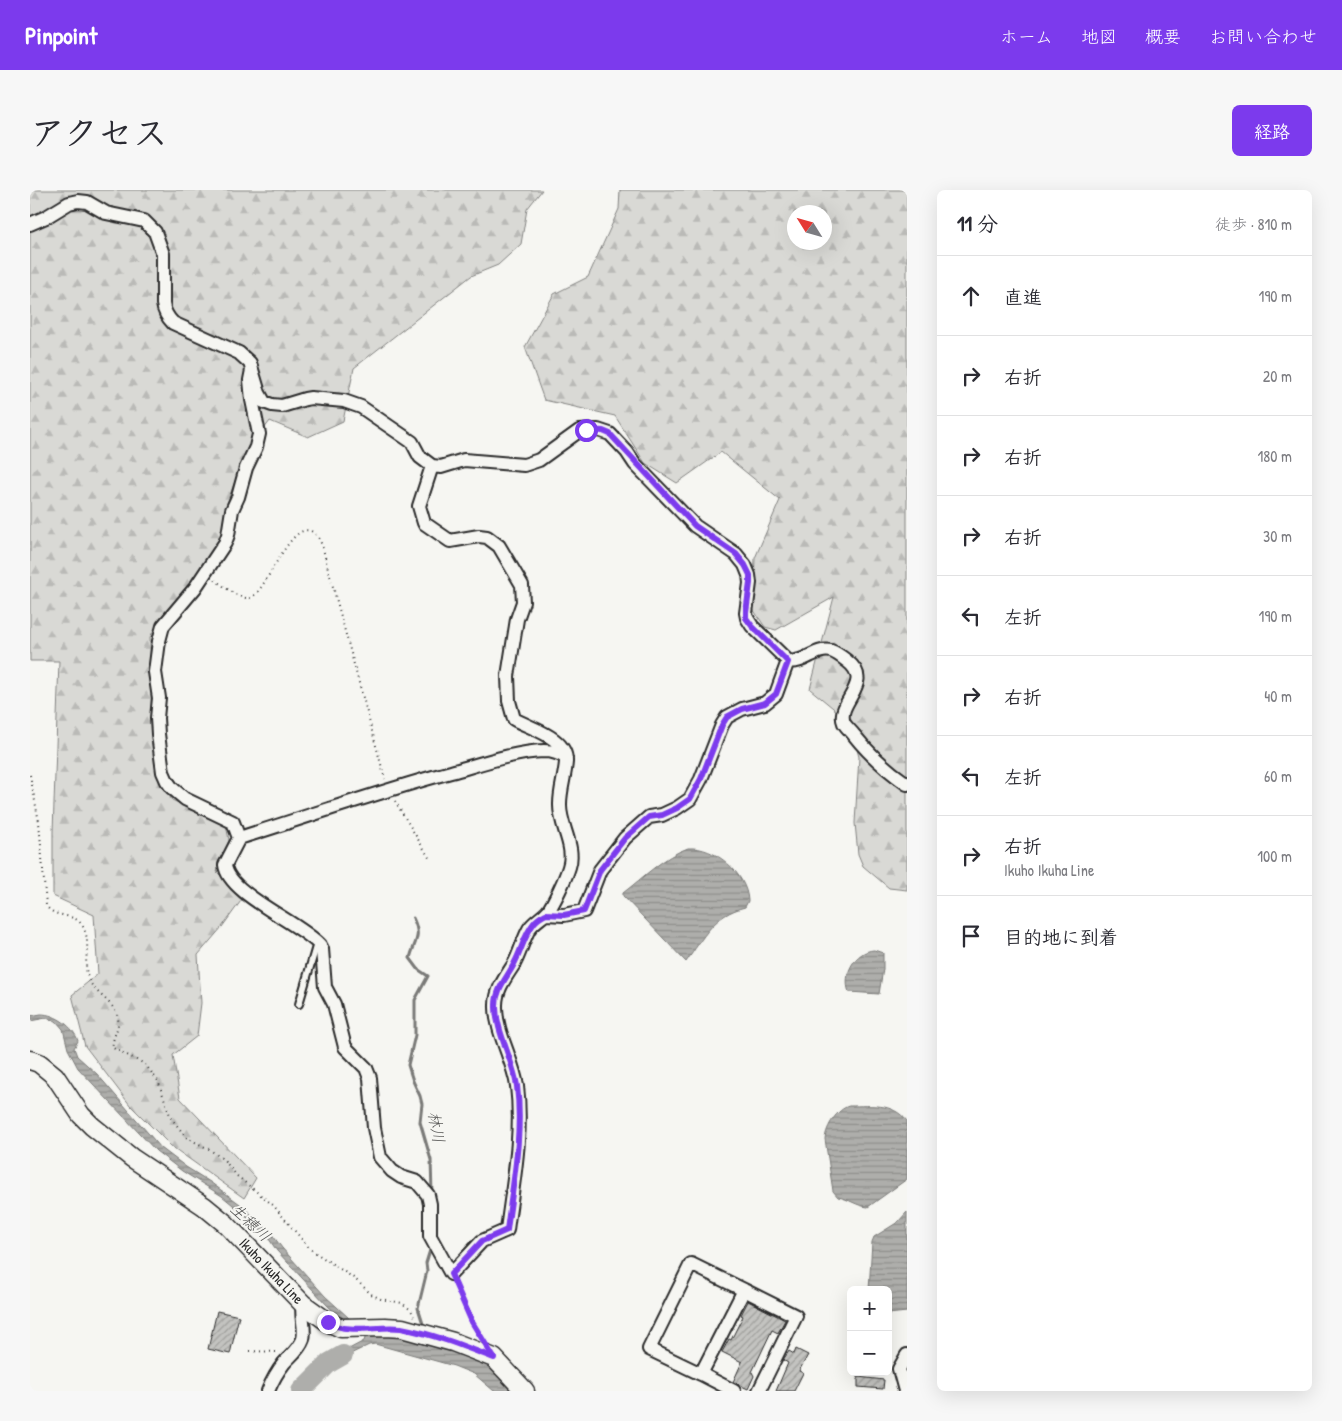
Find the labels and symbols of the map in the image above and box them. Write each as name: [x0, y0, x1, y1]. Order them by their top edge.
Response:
north arrow: [787, 205, 832, 250]
route start: [575, 419, 598, 442]
water label: 林川: [423, 1109, 451, 1145]
water label: 生穂川: [226, 1198, 276, 1246]
street label: Ikuho Ikuha Line: [235, 1233, 309, 1309]
route end: [317, 1311, 340, 1334]

